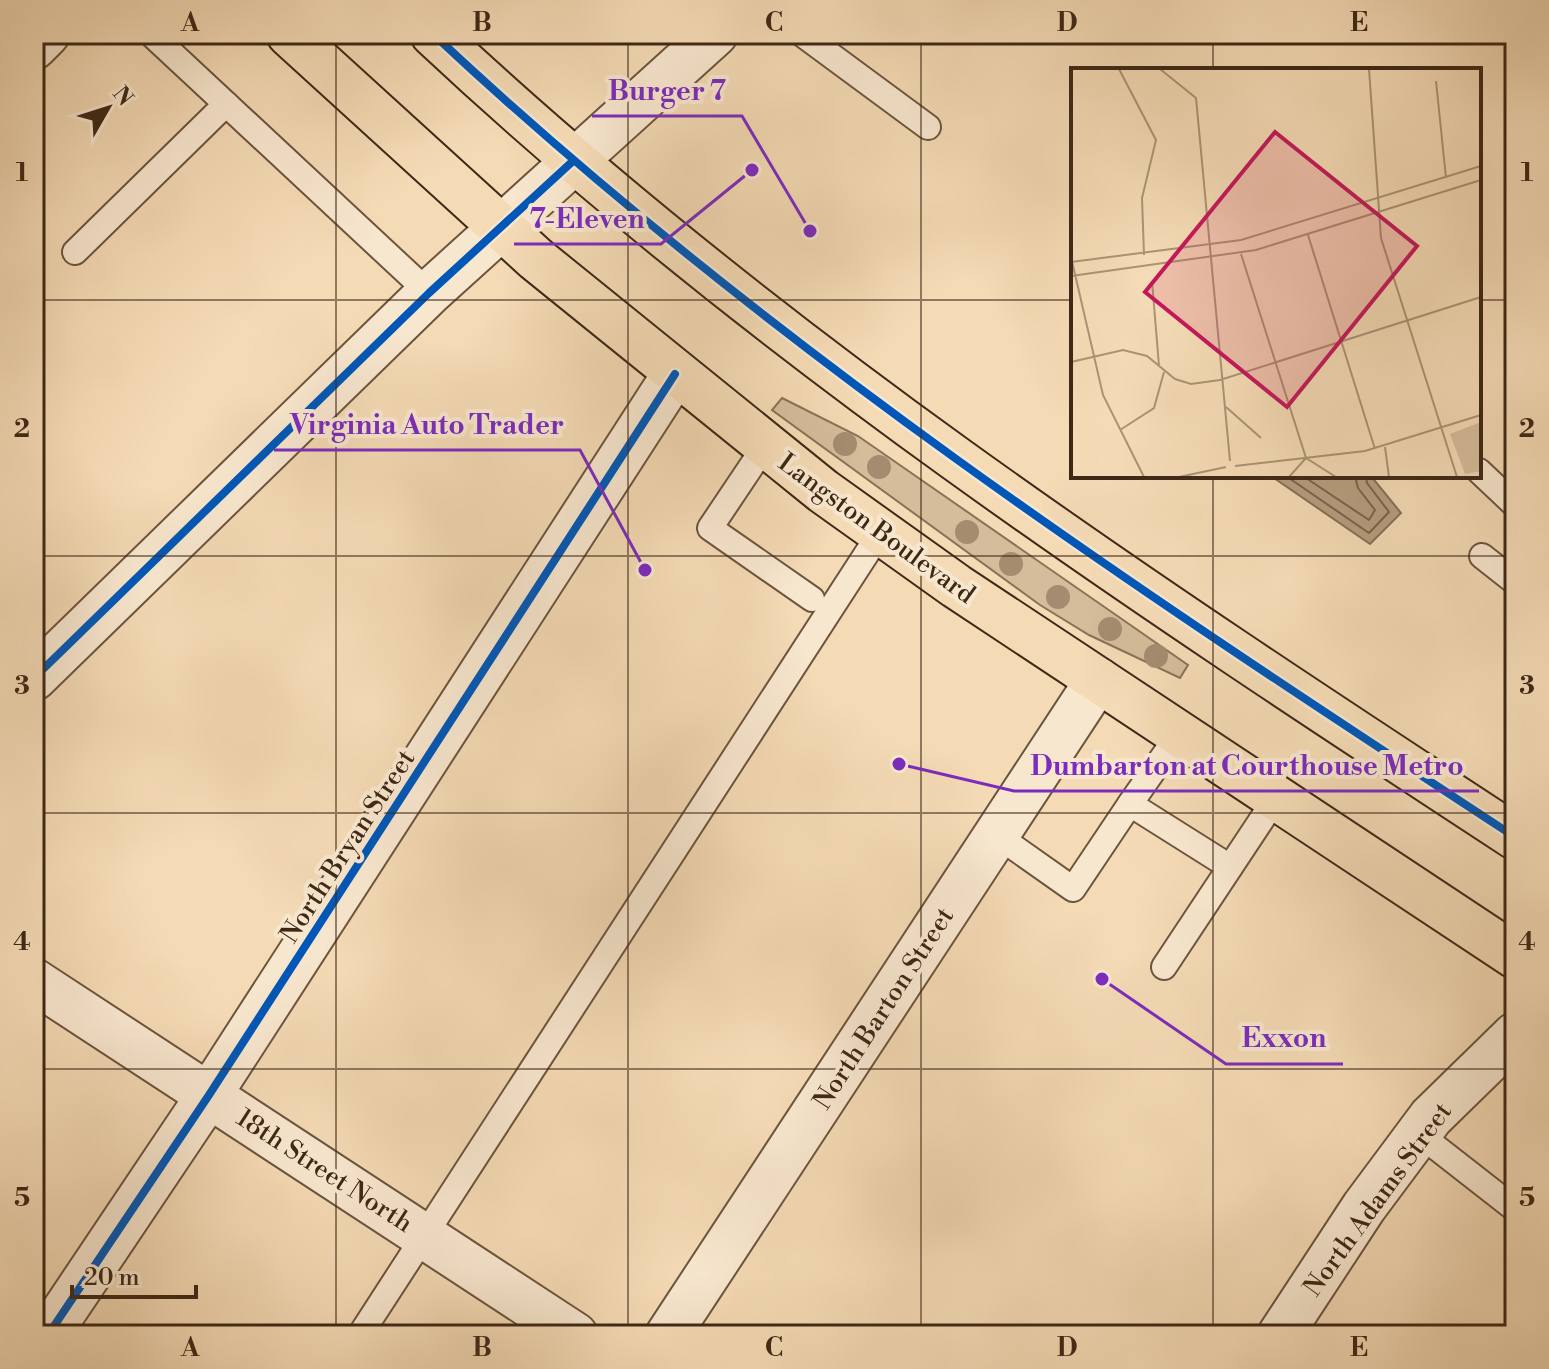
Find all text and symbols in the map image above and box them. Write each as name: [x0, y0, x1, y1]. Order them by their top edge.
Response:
text: A: [180, 7, 200, 39]
text: B: [472, 7, 492, 39]
text: C: [765, 7, 783, 39]
text: D: [1057, 7, 1077, 39]
text: E: [1350, 7, 1368, 39]
callout: Burger 7: [592, 64, 742, 116]
north arrow: [68, 68, 148, 148]
inset map: [1071, 68, 1481, 478]
text: Burger 7: [608, 74, 727, 109]
text: N: [106, 81, 139, 112]
text: 1: [16, 157, 29, 189]
text: 1: [1521, 157, 1534, 189]
callout: 7-Eleven: [514, 192, 661, 244]
text: 7-Eleven: [529, 202, 645, 237]
callout: Virginia Auto Trader: [274, 398, 580, 450]
text: Virginia Auto Trader: [289, 408, 564, 443]
text: 2: [14, 413, 30, 445]
text: 2: [1519, 413, 1535, 445]
street label: Langston Boulevard: [772, 447, 981, 611]
text: 3: [14, 670, 30, 702]
text: 3: [1519, 670, 1535, 702]
callout: Dumbarton at Courthouse Metro: [1014, 739, 1479, 791]
street label: North Bryan Street: [274, 744, 422, 949]
text: Dumbarton at Courthouse Metro: [1030, 749, 1464, 784]
street label: North Barton Street: [807, 902, 961, 1116]
text: 4: [13, 926, 31, 958]
text: 4: [1518, 926, 1536, 958]
callout: Exxon: [1226, 1012, 1343, 1064]
text: Exxon: [1242, 1021, 1326, 1056]
street label: North Adams Street: [1297, 1097, 1459, 1303]
street label: 18th Street North: [230, 1102, 419, 1240]
text: 5: [14, 1182, 30, 1214]
text: 5: [1519, 1182, 1535, 1214]
scale bar: [72, 1249, 196, 1299]
text: 20 m: [84, 1263, 140, 1293]
text: A: [180, 1332, 200, 1364]
text: B: [472, 1332, 492, 1364]
text: C: [765, 1332, 783, 1364]
text: D: [1057, 1332, 1077, 1364]
text: E: [1350, 1332, 1368, 1364]

